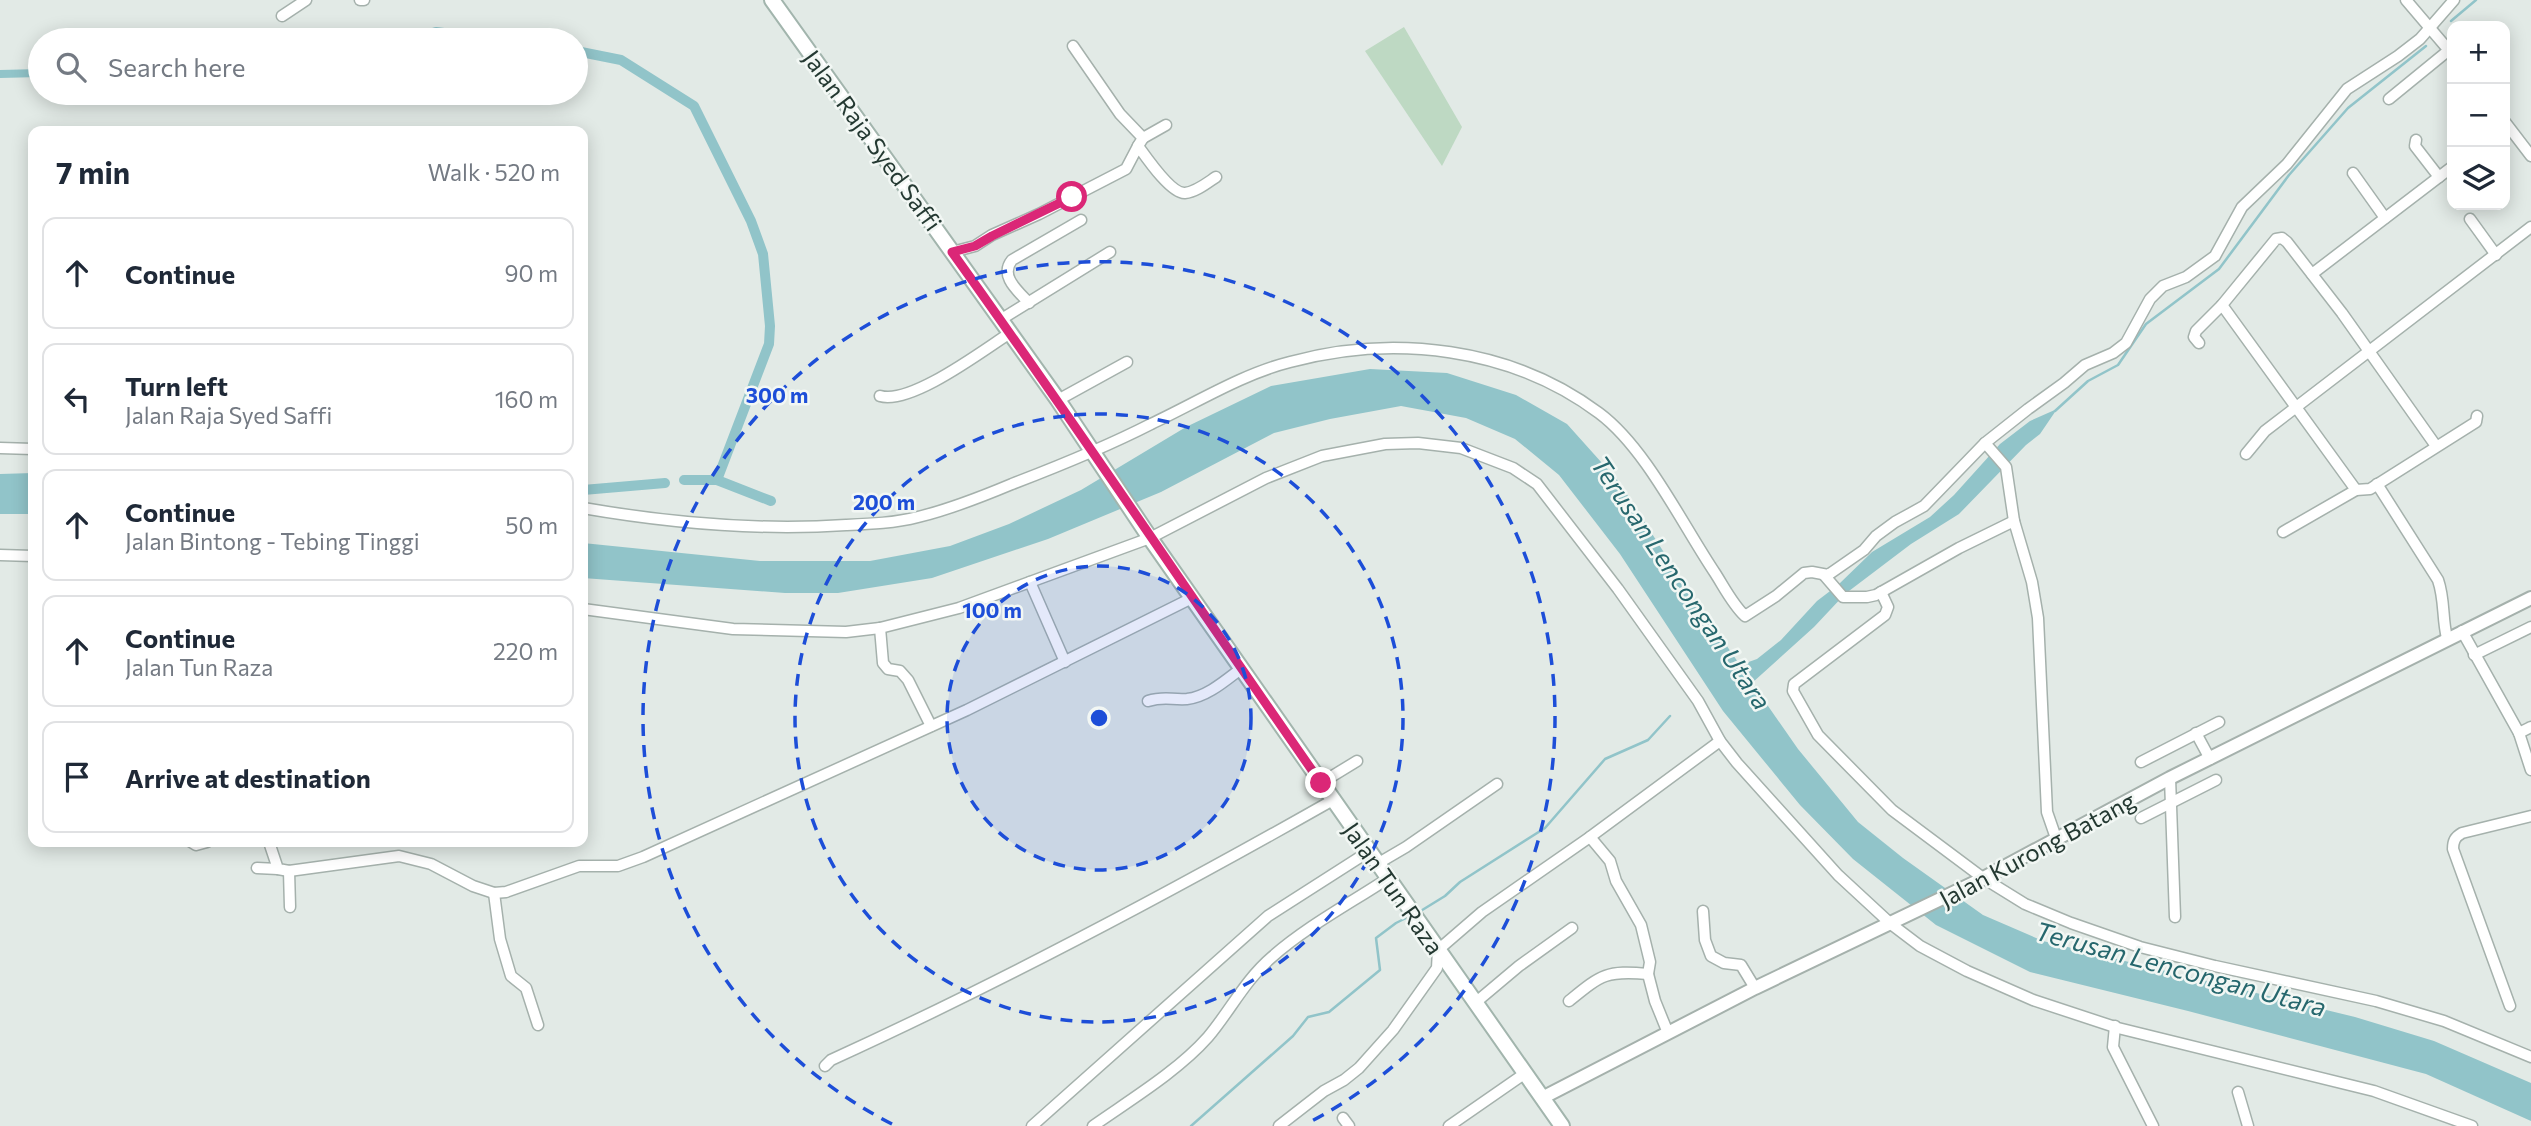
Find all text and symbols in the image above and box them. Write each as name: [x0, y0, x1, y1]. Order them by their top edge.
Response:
map controls: [2447, 21, 2510, 210]
button: +: [2447, 21, 2510, 84]
search box: [28, 28, 588, 105]
street label: Jalan Raja Syed Saffi: [798, 44, 948, 236]
icon: search: [52, 48, 90, 86]
text: Search here: [108, 51, 246, 82]
button: −: [2447, 84, 2510, 147]
button: layers: [2447, 147, 2510, 210]
text: 7 min: [56, 153, 130, 190]
text: Walk · 520 m: [428, 158, 560, 186]
route start: [1056, 181, 1087, 212]
icon: ahead: [58, 254, 96, 292]
text: Continue: [125, 258, 235, 289]
text: 90 m: [505, 259, 558, 287]
text: Turn left: [125, 370, 228, 401]
icon: left: [58, 380, 96, 418]
text: 300 m: [746, 382, 808, 407]
text: 160 m: [495, 385, 558, 413]
text: Jalan Raja Syed Saffi: [125, 401, 332, 429]
water label: Terusan Lencongan Utara: [1585, 449, 1779, 715]
text: 200 m: [853, 489, 915, 514]
text: Continue: [125, 496, 235, 527]
icon: ahead: [58, 506, 96, 544]
text: 50 m: [505, 511, 558, 539]
text: Jalan Bintong - Tebing Tinggi: [125, 527, 420, 555]
text: 100 m: [962, 597, 1022, 622]
text: Continue: [125, 622, 235, 653]
icon: ahead: [58, 632, 96, 670]
text: 220 m: [493, 637, 558, 665]
text: Jalan Tun Raza: [125, 653, 273, 681]
centre of rings: [1087, 706, 1111, 730]
icon: arrive: [58, 758, 96, 796]
text: Arrive at destination: [125, 762, 371, 793]
route end: [1305, 767, 1336, 798]
street label: Jalan Kurong Batang: [1934, 785, 2140, 913]
street label: Jalan Tun Raza: [1338, 816, 1450, 960]
water label: Terusan Lencongan Utara: [2032, 914, 2330, 1022]

